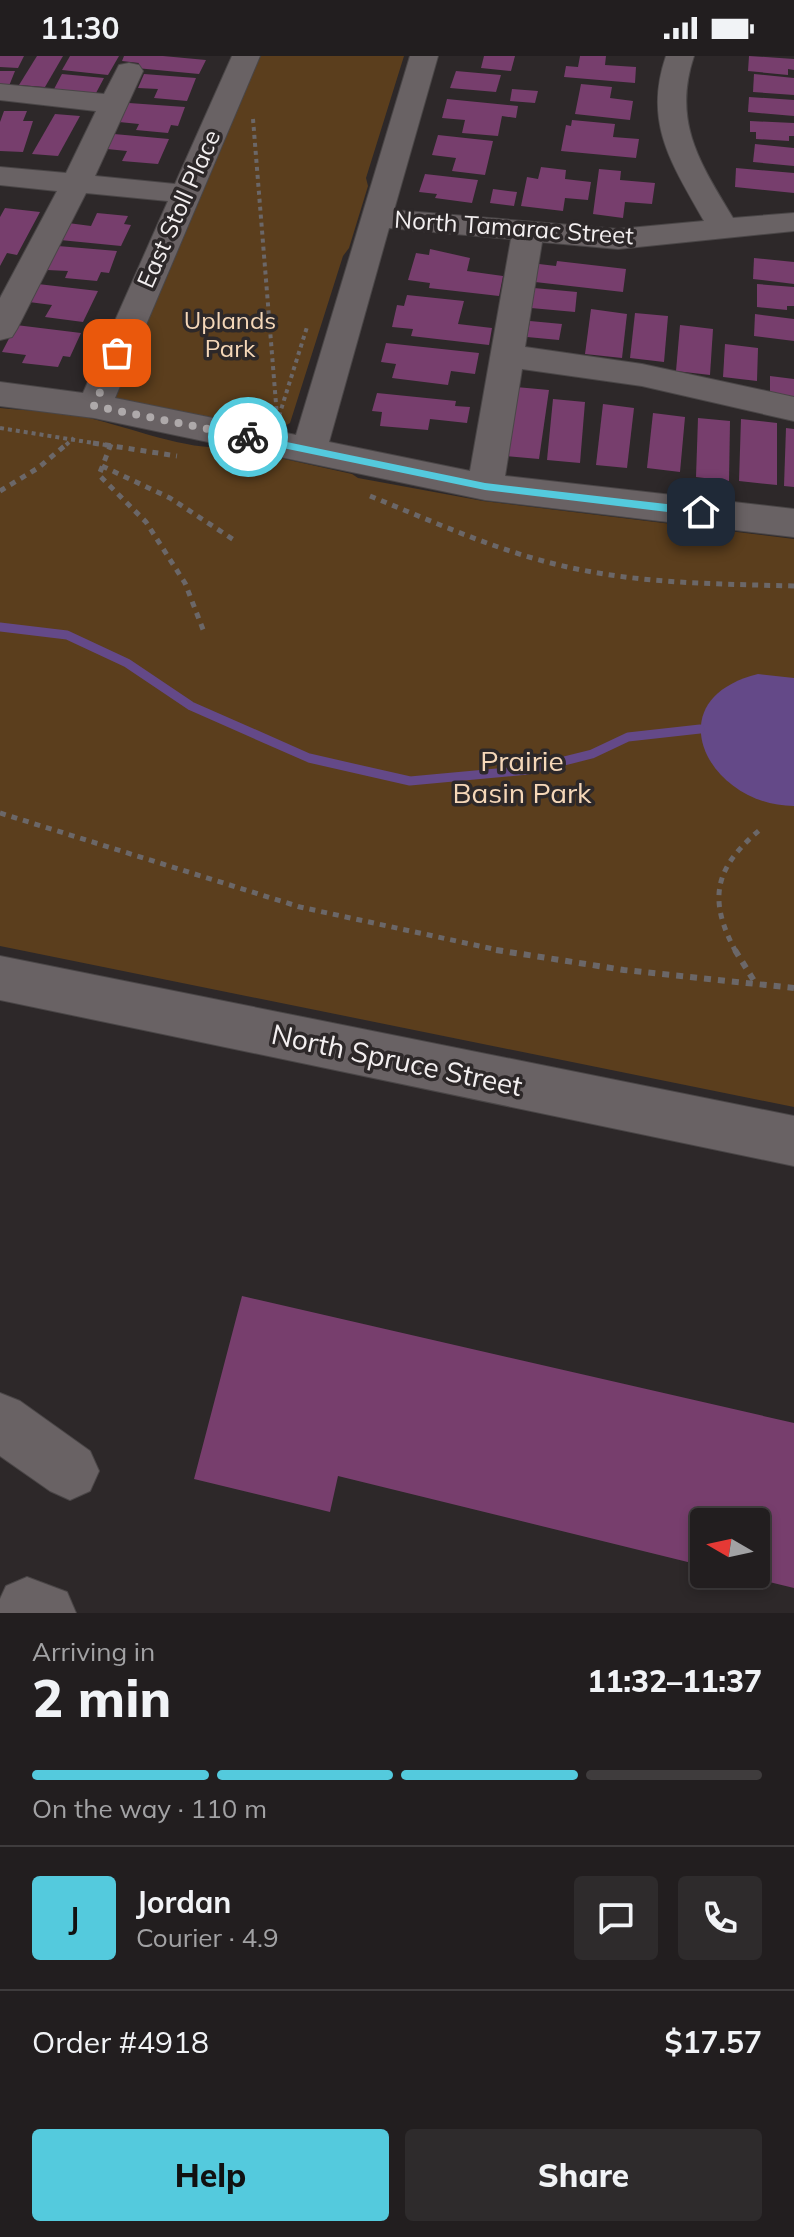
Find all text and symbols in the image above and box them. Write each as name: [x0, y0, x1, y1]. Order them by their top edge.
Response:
text: 11:30: [40, 9, 119, 47]
street label: East Stoll Place: [130, 125, 226, 292]
street label: North Tamarac Street: [393, 204, 635, 250]
park label: Uplands Park: [184, 305, 276, 363]
pin: [83, 319, 151, 387]
icon: bag: [95, 331, 139, 375]
courier: [208, 397, 288, 477]
icon: bike: [226, 415, 270, 459]
pin: [667, 478, 735, 546]
icon: home: [679, 490, 723, 534]
park label: Prairie Basin Park: [452, 743, 592, 810]
street label: North Spruce Street: [269, 1016, 526, 1103]
north arrow: [690, 1508, 770, 1588]
map controls: [690, 1508, 770, 1588]
text: Arriving in: [32, 1635, 155, 1668]
text: 11:32–11:37: [587, 1662, 762, 1700]
text: 2 min: [32, 1665, 171, 1730]
text: On the way · 110 m: [32, 1792, 267, 1825]
button: chat: [574, 1876, 658, 1960]
button: phone: [678, 1876, 762, 1960]
text: Jordan: [136, 1883, 231, 1921]
text: J: [69, 1899, 79, 1937]
text: Courier · 4.9: [136, 1921, 279, 1954]
text: Order #4918: [32, 2023, 209, 2061]
text: $17.57: [665, 2023, 762, 2061]
button: Help: [32, 2129, 389, 2221]
button: Share: [405, 2129, 762, 2221]

